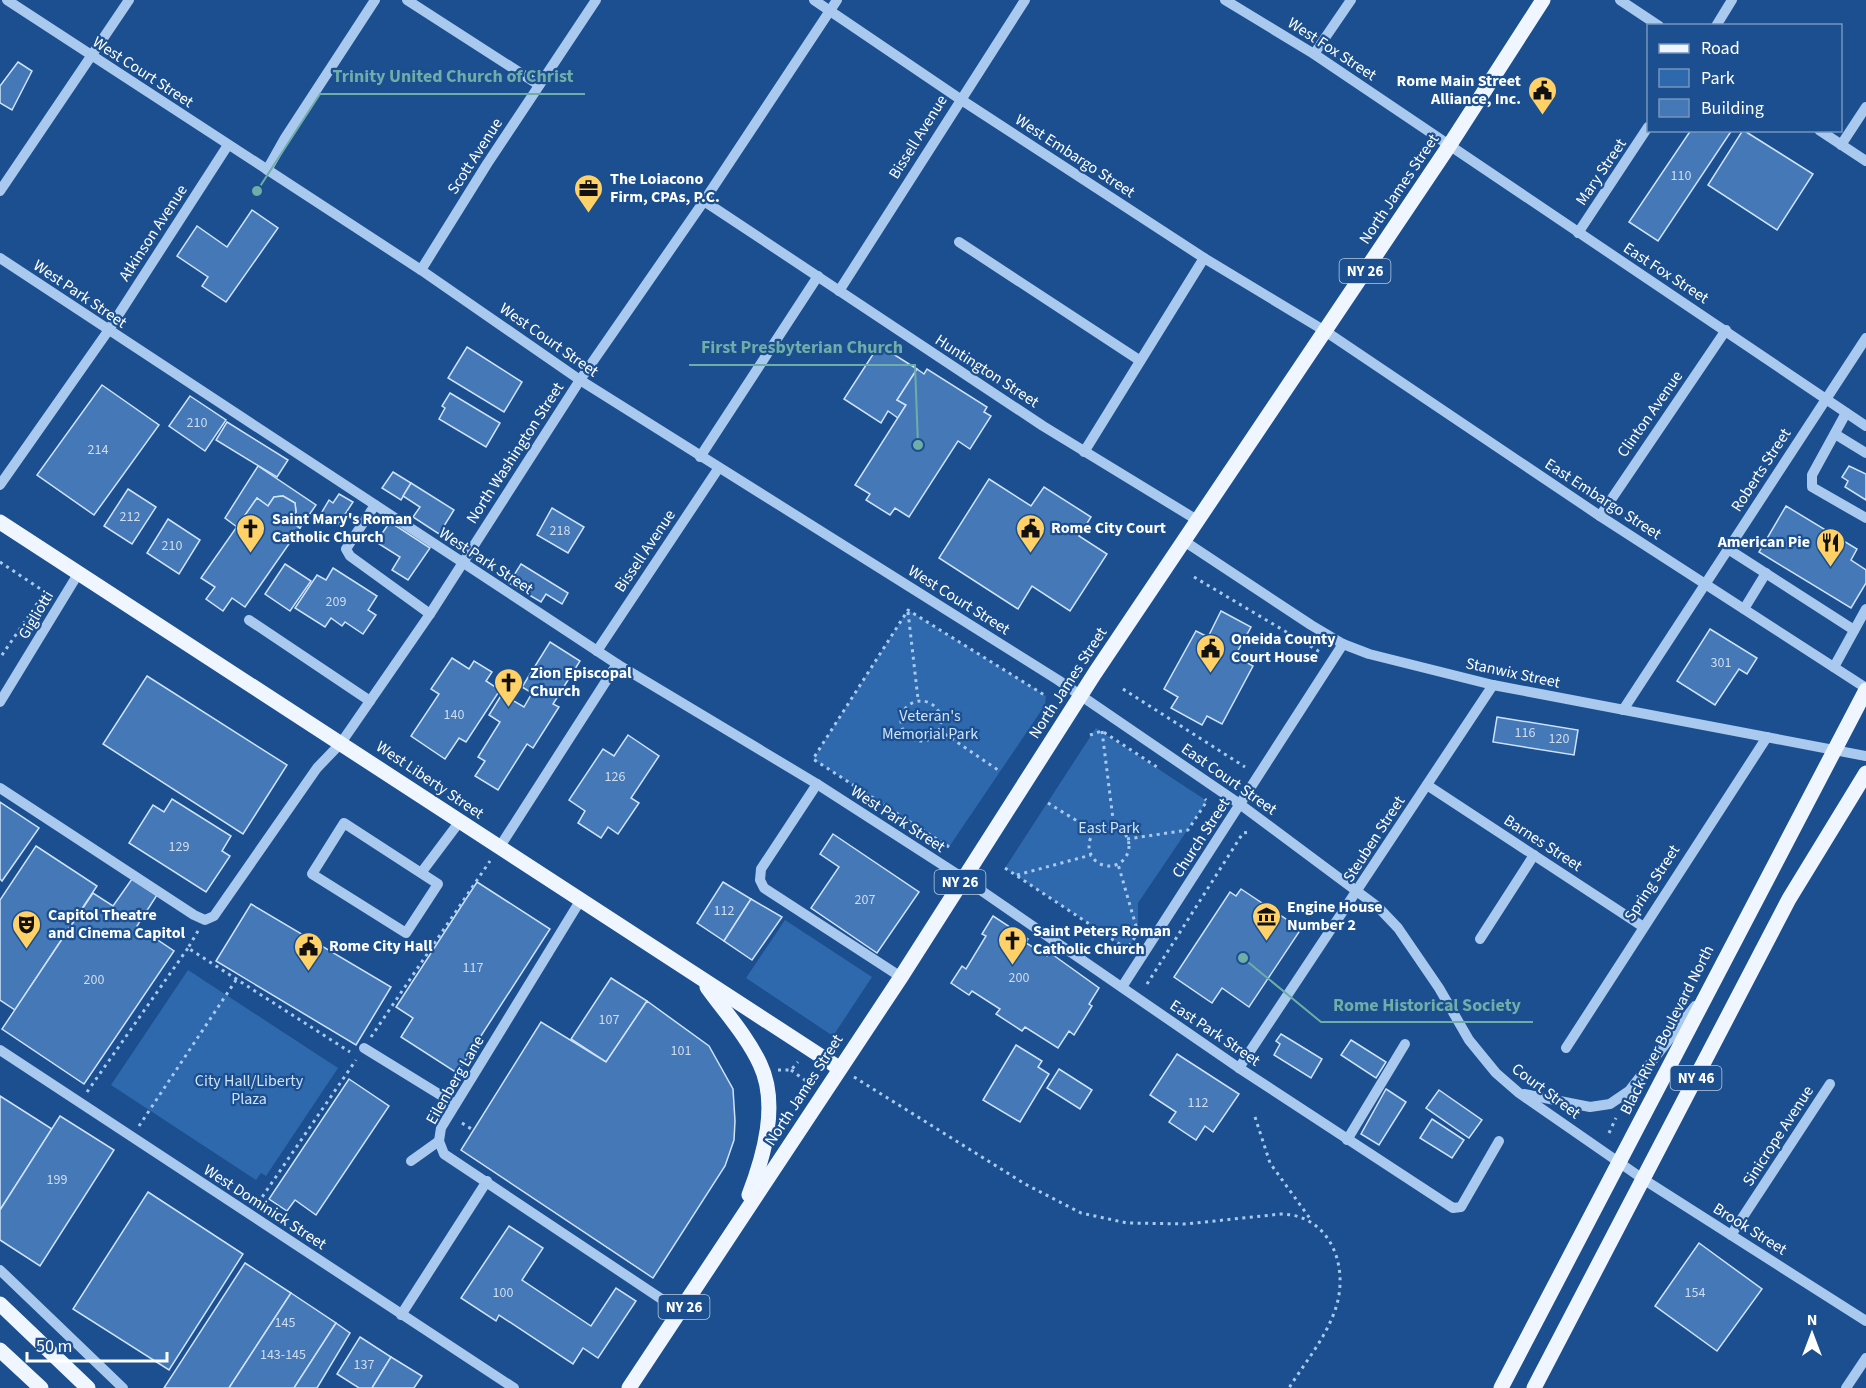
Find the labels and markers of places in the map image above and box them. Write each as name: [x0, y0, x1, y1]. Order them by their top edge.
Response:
callout: Trinity United Church of Christ: [320, 58, 585, 94]
place label: Rome Main Street Alliance, Inc.: [1397, 70, 1521, 110]
public building icon: Rome Main Street Alliance, Inc.: [1526, 74, 1558, 116]
place label: The Loiacono Firm, CPAs, P.C.: [610, 168, 720, 208]
office icon: The Loiacono Firm, CPAs, P.C.: [573, 172, 605, 214]
callout: First Presbyterian Church: [689, 329, 915, 365]
place label: Saint Mary's Roman Catholic Church: [272, 508, 412, 548]
church icon: Saint Mary's Roman Catholic Church: [235, 512, 267, 554]
public building icon: Rome City Court: [1014, 512, 1046, 554]
place label: Rome City Court: [1051, 517, 1166, 539]
restaurant icon: American Pie: [1815, 526, 1847, 568]
place label: American Pie: [1717, 531, 1810, 553]
place label: Oneida County Court House: [1231, 628, 1336, 668]
public building icon: Oneida County Court House: [1194, 632, 1226, 674]
place label: Zion Episcopal Church: [530, 662, 632, 702]
church icon: Zion Episcopal Church: [493, 666, 525, 708]
place label: Engine House Number 2: [1287, 896, 1383, 936]
museum icon: Engine House Number 2: [1250, 900, 1282, 942]
place label: Capitol Theatre and Cinema Capitol: [48, 904, 186, 944]
theatre icon: Capitol Theatre and Cinema Capitol: [11, 908, 43, 950]
place label: Saint Peters Roman Catholic Church: [1033, 920, 1171, 960]
church icon: Saint Peters Roman Catholic Church: [996, 924, 1028, 966]
public building icon: Rome City Hall: [292, 930, 324, 972]
place label: Rome City Hall: [329, 935, 433, 957]
callout: Rome Historical Society: [1321, 986, 1533, 1022]

